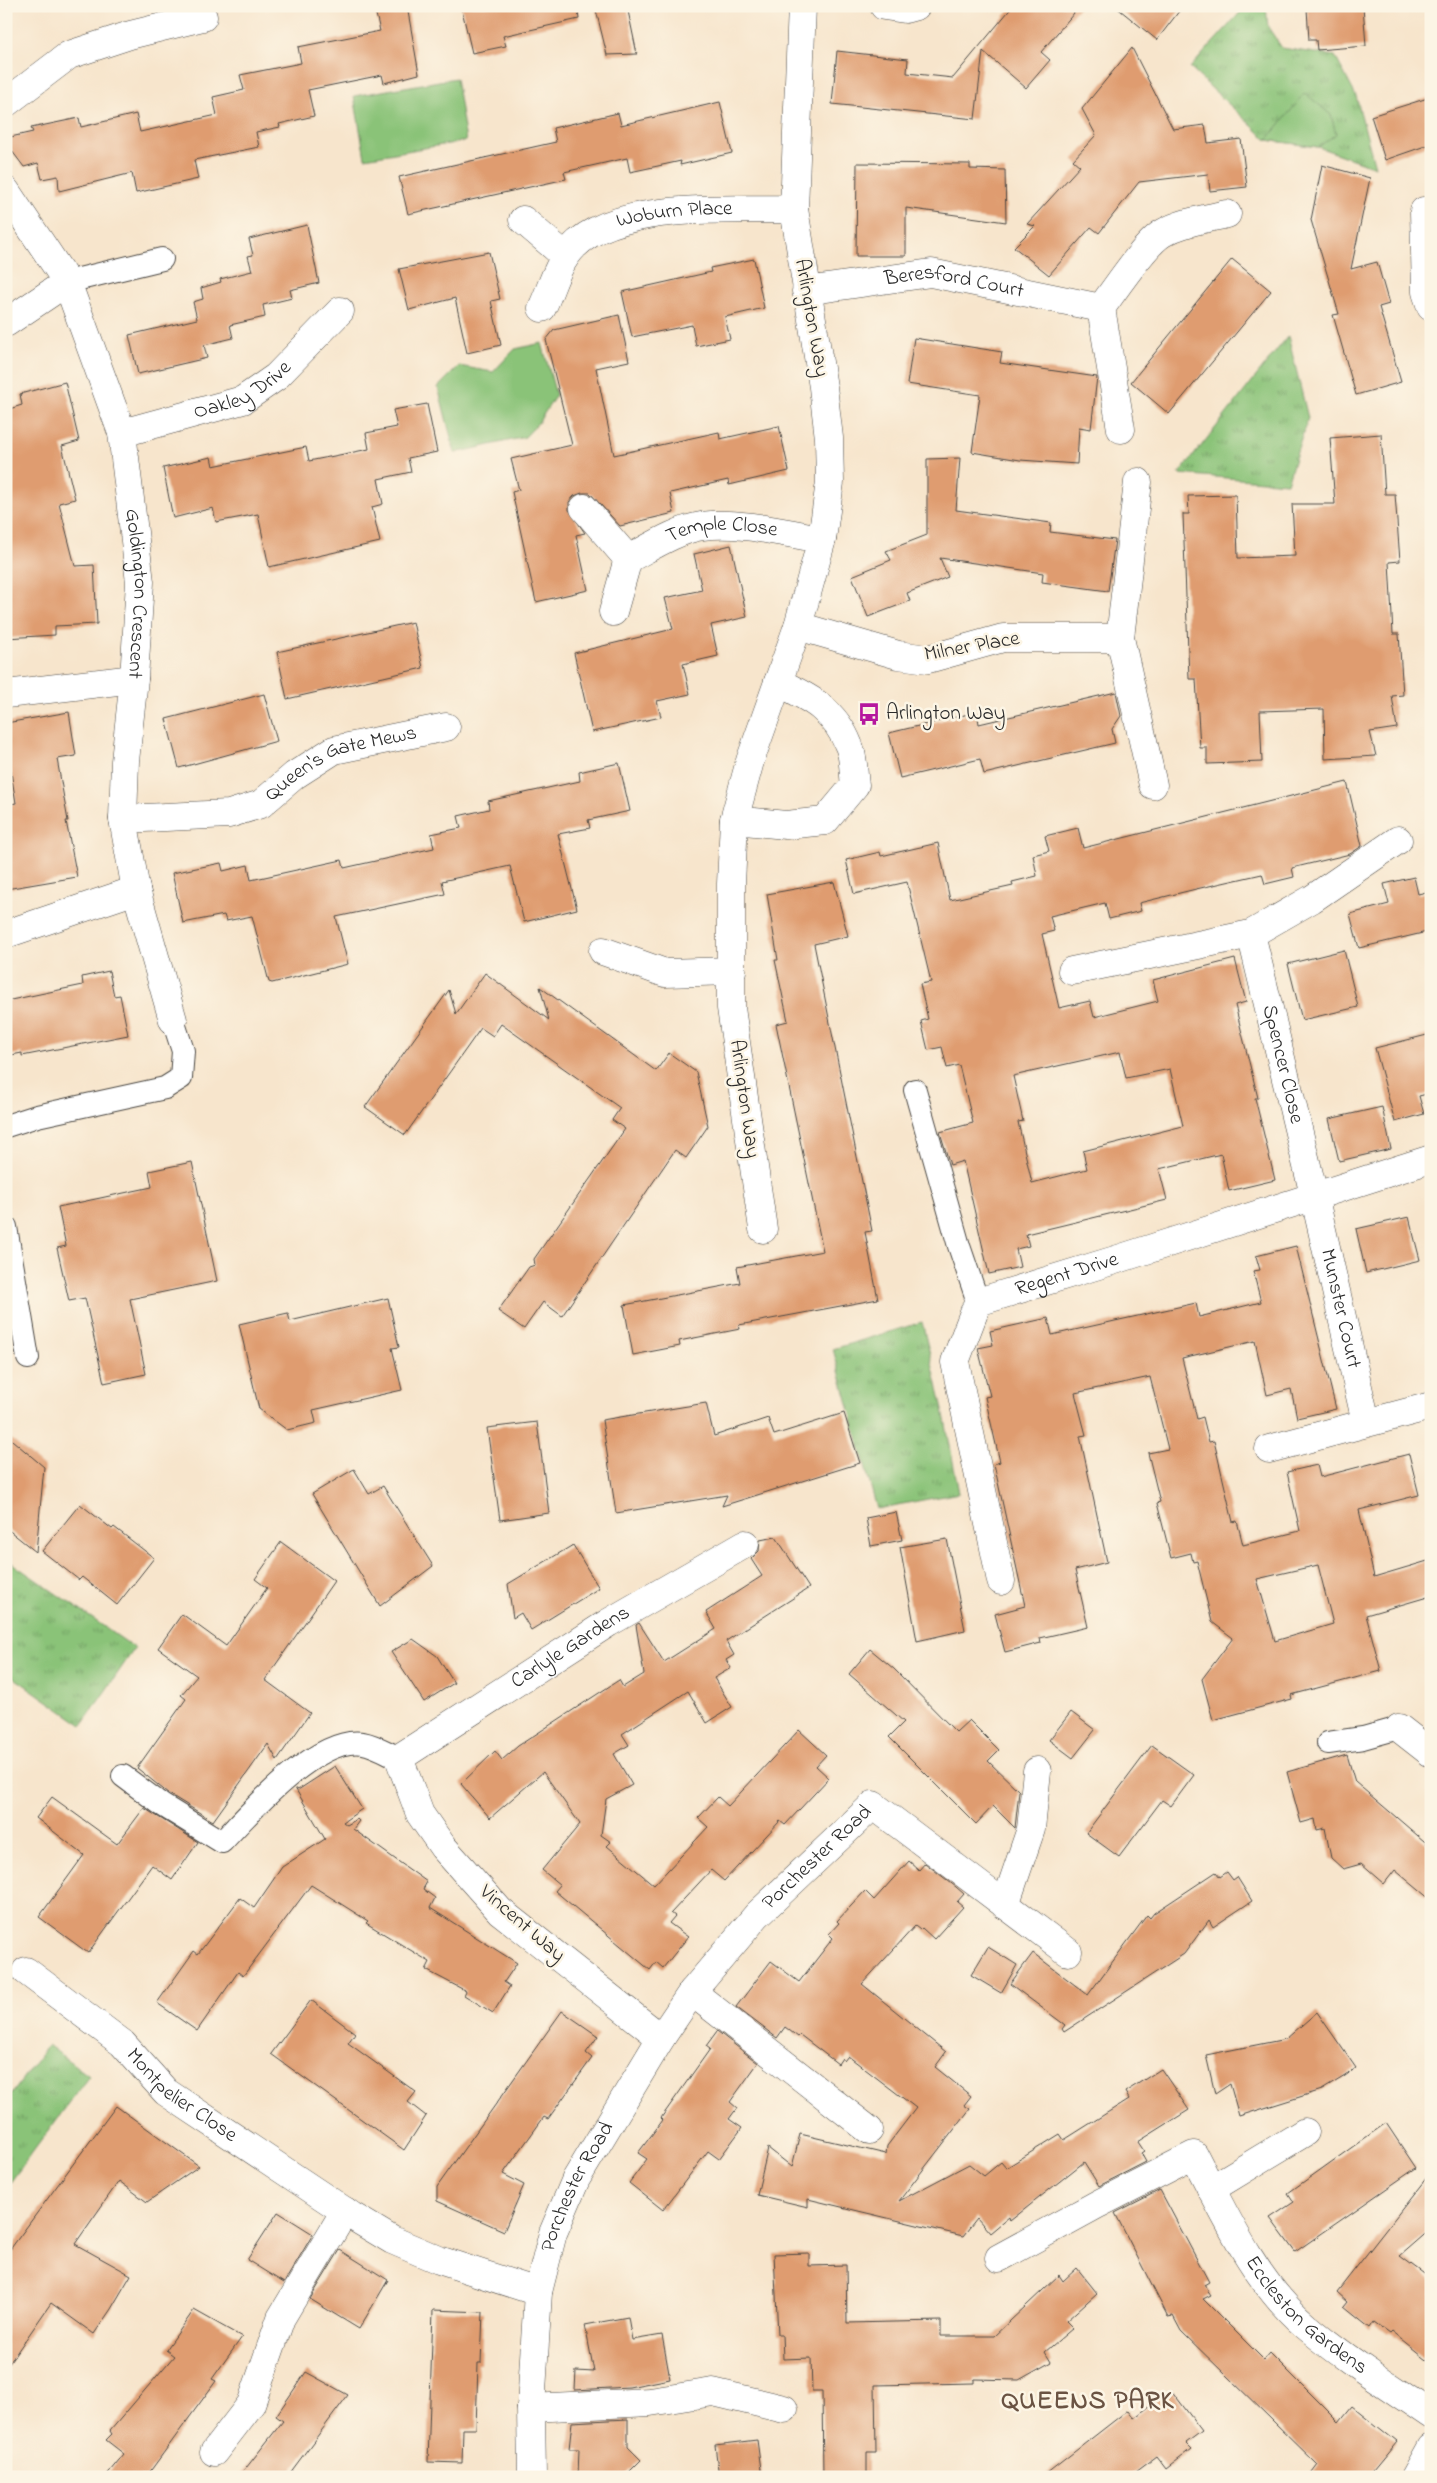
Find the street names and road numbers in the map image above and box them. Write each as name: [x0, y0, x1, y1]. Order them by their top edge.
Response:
street label: Woburn Place: [613, 194, 733, 236]
street label: Arlington Way: [784, 257, 836, 380]
street label: Beresford Court: [881, 258, 1026, 307]
street label: Oakley Drive: [190, 354, 299, 428]
street label: Goldington Crescent: [116, 507, 155, 680]
street label: Temple Close: [661, 510, 781, 552]
street label: Milner Place: [922, 624, 1022, 670]
street label: Queen's Gate Mews: [258, 718, 419, 809]
street label: Spencer Close: [1254, 1002, 1311, 1127]
street label: Arlington Way: [719, 1038, 767, 1161]
street label: Regent Drive: [1012, 1245, 1123, 1305]
street label: Munster Court: [1312, 1246, 1368, 1371]
street label: Carlyle Gardens: [505, 1598, 636, 1697]
street label: Porchester Road: [756, 1798, 879, 1917]
street label: Vincent Way: [470, 1877, 572, 1972]
street label: Montpelier Close: [119, 2042, 243, 2151]
street label: Porchester Road: [534, 2116, 622, 2255]
street label: Eccleston Gardens: [1237, 2250, 1373, 2383]

